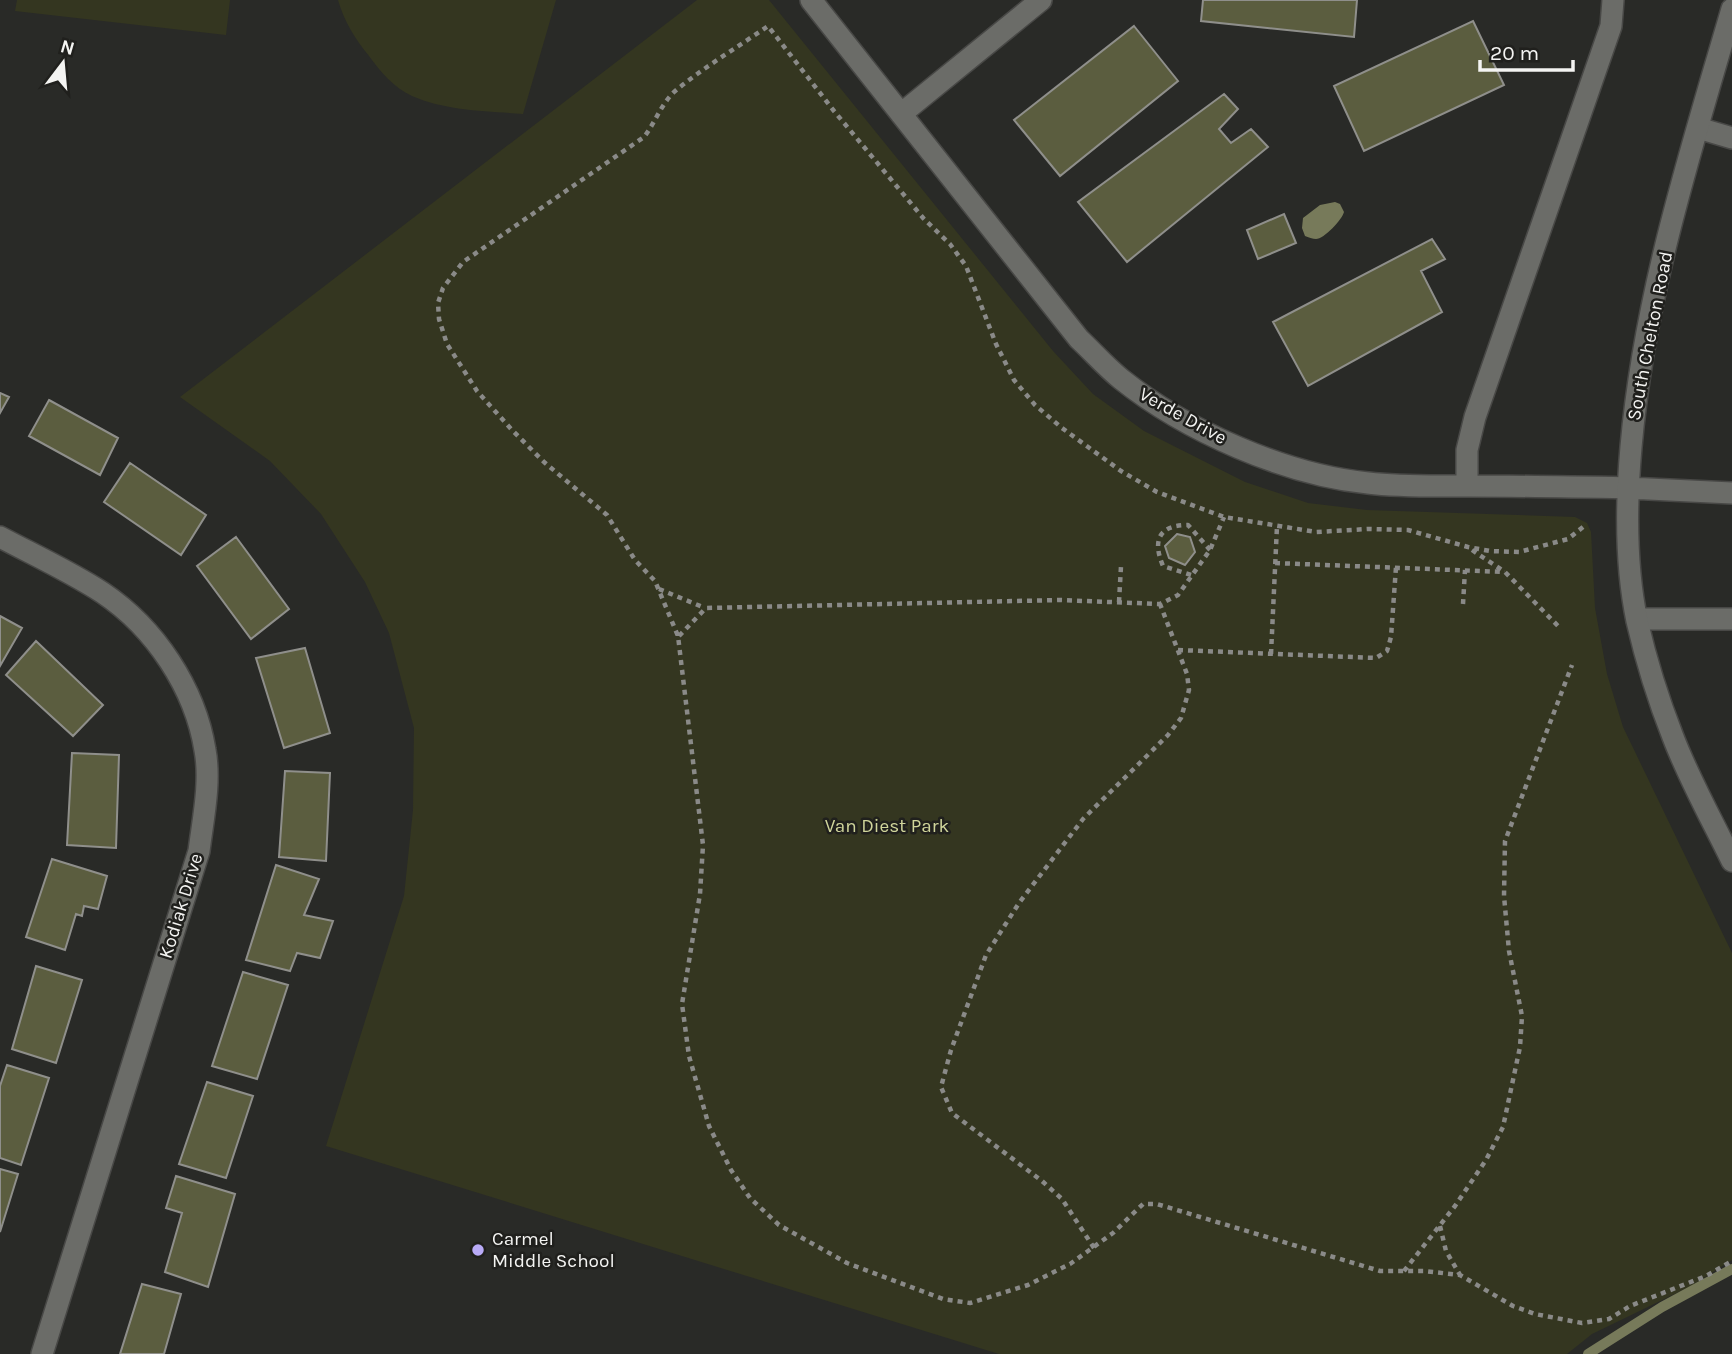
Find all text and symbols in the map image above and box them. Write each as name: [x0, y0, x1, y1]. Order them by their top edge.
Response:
north arrow: [28, 28, 98, 98]
scale bar: [1480, 28, 1573, 72]
text: N: [58, 35, 77, 60]
text: 20 m: [1490, 41, 1539, 65]
street label: South Chelton Road: [1623, 250, 1677, 422]
street label: Verde Drive: [1135, 383, 1231, 449]
park label: Van Diest Park: [825, 815, 950, 837]
street label: Kodiak Drive: [155, 851, 207, 961]
place label: Carmel Middle School: [492, 1228, 615, 1272]
marker: Carmel Middle School: [470, 1242, 486, 1258]

